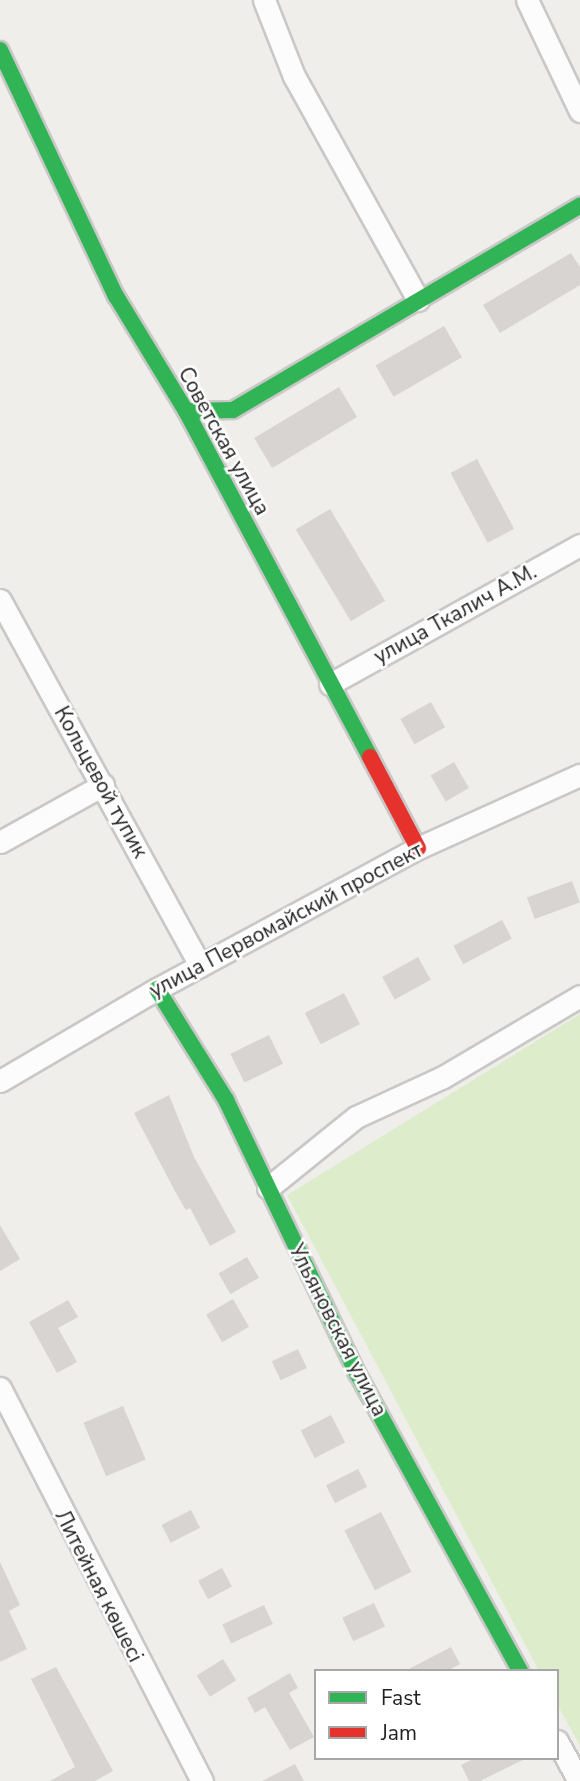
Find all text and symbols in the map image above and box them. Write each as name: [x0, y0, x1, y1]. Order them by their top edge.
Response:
street label: Советская улица: [173, 362, 275, 520]
street label: улица Ткалич А.М.: [369, 559, 541, 669]
street label: Кольцевой тупик: [49, 702, 153, 862]
street label: улица Первомайский проспект: [145, 837, 427, 1003]
street label: Ульяновская улица: [284, 1240, 392, 1420]
street label: Литейная көшесі: [50, 1506, 148, 1666]
legend: [314, 1669, 559, 1760]
text: Fast: [381, 1684, 421, 1712]
text: Jam: [381, 1719, 417, 1747]

